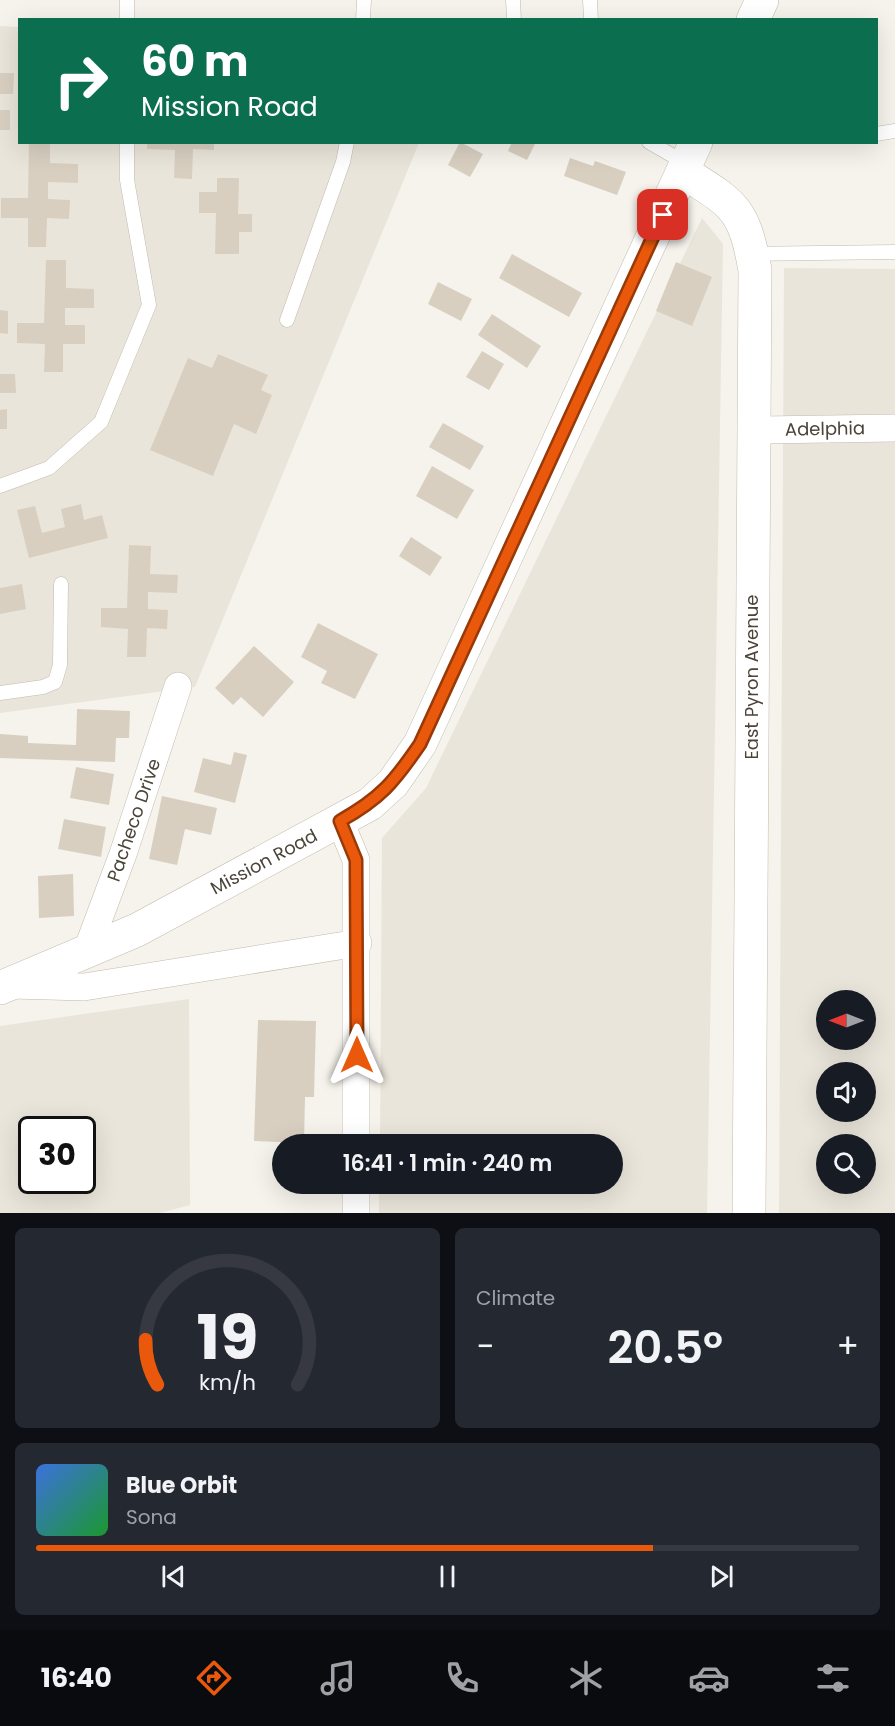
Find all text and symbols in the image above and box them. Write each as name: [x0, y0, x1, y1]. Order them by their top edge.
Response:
text: 60 m: [141, 32, 249, 91]
icon: right: [42, 42, 120, 120]
text: Mission Road: [141, 88, 318, 125]
pin: [637, 189, 688, 240]
icon: arrive: [646, 198, 679, 231]
street label: Adelphia: [785, 415, 865, 442]
street label: East Pyron Avenue: [739, 595, 764, 759]
street label: Pacheco Drive: [101, 755, 166, 885]
street label: Mission Road: [206, 823, 322, 900]
north arrow: [816, 990, 876, 1050]
map controls: [816, 990, 876, 1194]
position arrow: [325, 1023, 389, 1087]
button: sound: [816, 1062, 876, 1122]
speed limit sign: 30: [18, 1116, 96, 1194]
button: search: [816, 1134, 876, 1194]
text: 16:41 · 1 min · 240 m: [343, 1148, 552, 1179]
text: Climate: [476, 1284, 555, 1312]
text: 19: [197, 1293, 258, 1381]
text: 20.5°: [608, 1316, 723, 1379]
text: −: [476, 1323, 494, 1370]
text: +: [836, 1323, 859, 1370]
text: km/h: [199, 1367, 256, 1398]
text: Blue Orbit: [126, 1470, 237, 1501]
text: Sona: [126, 1503, 177, 1531]
icon: previous: [157, 1560, 190, 1593]
icon: pause: [431, 1560, 464, 1593]
icon: next: [705, 1560, 738, 1593]
icon: directions: [193, 1657, 235, 1699]
icon: music: [317, 1657, 359, 1699]
icon: phone: [441, 1657, 483, 1699]
icon: climate: [565, 1657, 607, 1699]
icon: car: [688, 1657, 730, 1699]
icon: filters: [812, 1657, 854, 1699]
text: 16:40: [41, 1659, 112, 1696]

